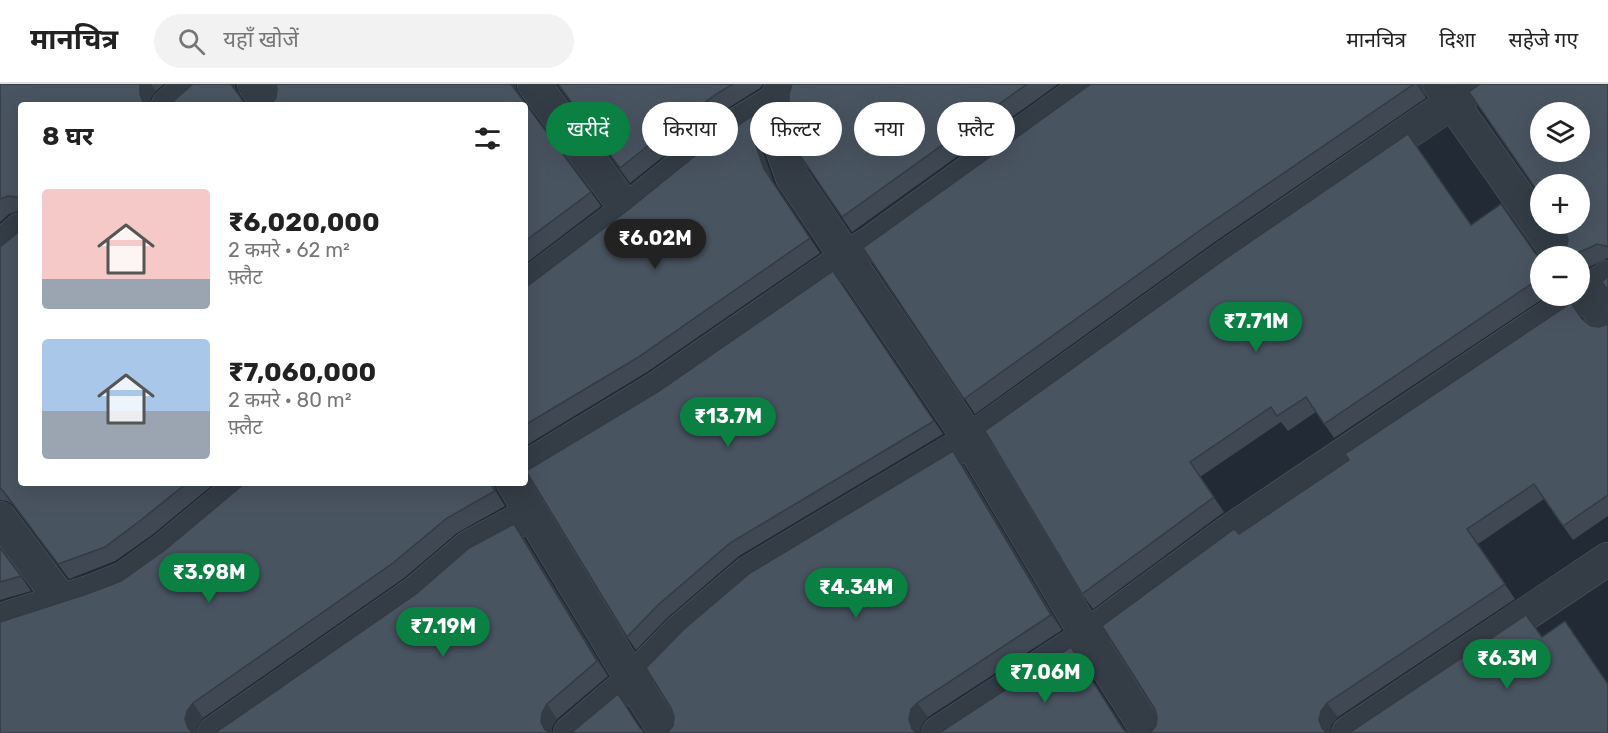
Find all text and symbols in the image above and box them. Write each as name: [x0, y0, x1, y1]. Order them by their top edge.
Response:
search box: [154, 14, 574, 68]
text: मानचित्र: [30, 23, 118, 56]
icon: search: [175, 25, 208, 58]
text: यहाँ खोजें: [223, 26, 299, 53]
text: मानचित्र: [1346, 27, 1406, 52]
text: दिशा: [1439, 27, 1475, 52]
text: सहेजे गए: [1508, 27, 1578, 52]
chip: खरीदें: [546, 102, 630, 156]
chip: किराया: [642, 102, 738, 156]
chip: फ़िल्टर: [750, 102, 842, 156]
chip: नया: [854, 102, 925, 156]
chip: फ़्लैट: [937, 102, 1015, 156]
map controls: [1530, 102, 1590, 306]
button: layers: [1530, 102, 1590, 162]
text: 8 घर: [42, 121, 93, 152]
icon: filters: [471, 122, 504, 155]
button: +: [1530, 174, 1590, 234]
text: ₹6,020,000: [228, 207, 380, 238]
icon: home: [90, 213, 162, 285]
pin: ₹6.02M: [606, 219, 704, 270]
text: ₹6.02M: [618, 226, 692, 250]
text: 2 कमरे · 62 m²: [228, 238, 350, 262]
button: −: [1530, 246, 1590, 306]
text: फ़्लैट: [228, 265, 263, 289]
pin: ₹7.71M: [1207, 302, 1305, 353]
text: ₹7.71M: [1223, 309, 1289, 333]
text: ₹7,060,000: [228, 357, 376, 388]
icon: home: [90, 363, 162, 435]
text: 2 कमरे · 80 m²: [228, 388, 351, 412]
pin: ₹13.7M: [679, 397, 777, 448]
text: ₹13.7M: [694, 404, 762, 428]
text: फ़्लैट: [228, 415, 263, 439]
pin: ₹3.98M: [160, 553, 258, 604]
text: ₹3.98M: [173, 560, 245, 584]
pin: ₹4.34M: [807, 568, 905, 619]
text: ₹4.34M: [819, 575, 893, 599]
pin: ₹7.19M: [394, 607, 492, 658]
text: ₹7.19M: [410, 614, 476, 638]
pin: ₹6.3M: [1465, 639, 1549, 690]
text: ₹6.3M: [1477, 646, 1537, 670]
pin: ₹7.06M: [996, 653, 1094, 704]
text: ₹7.06M: [1009, 660, 1081, 684]

